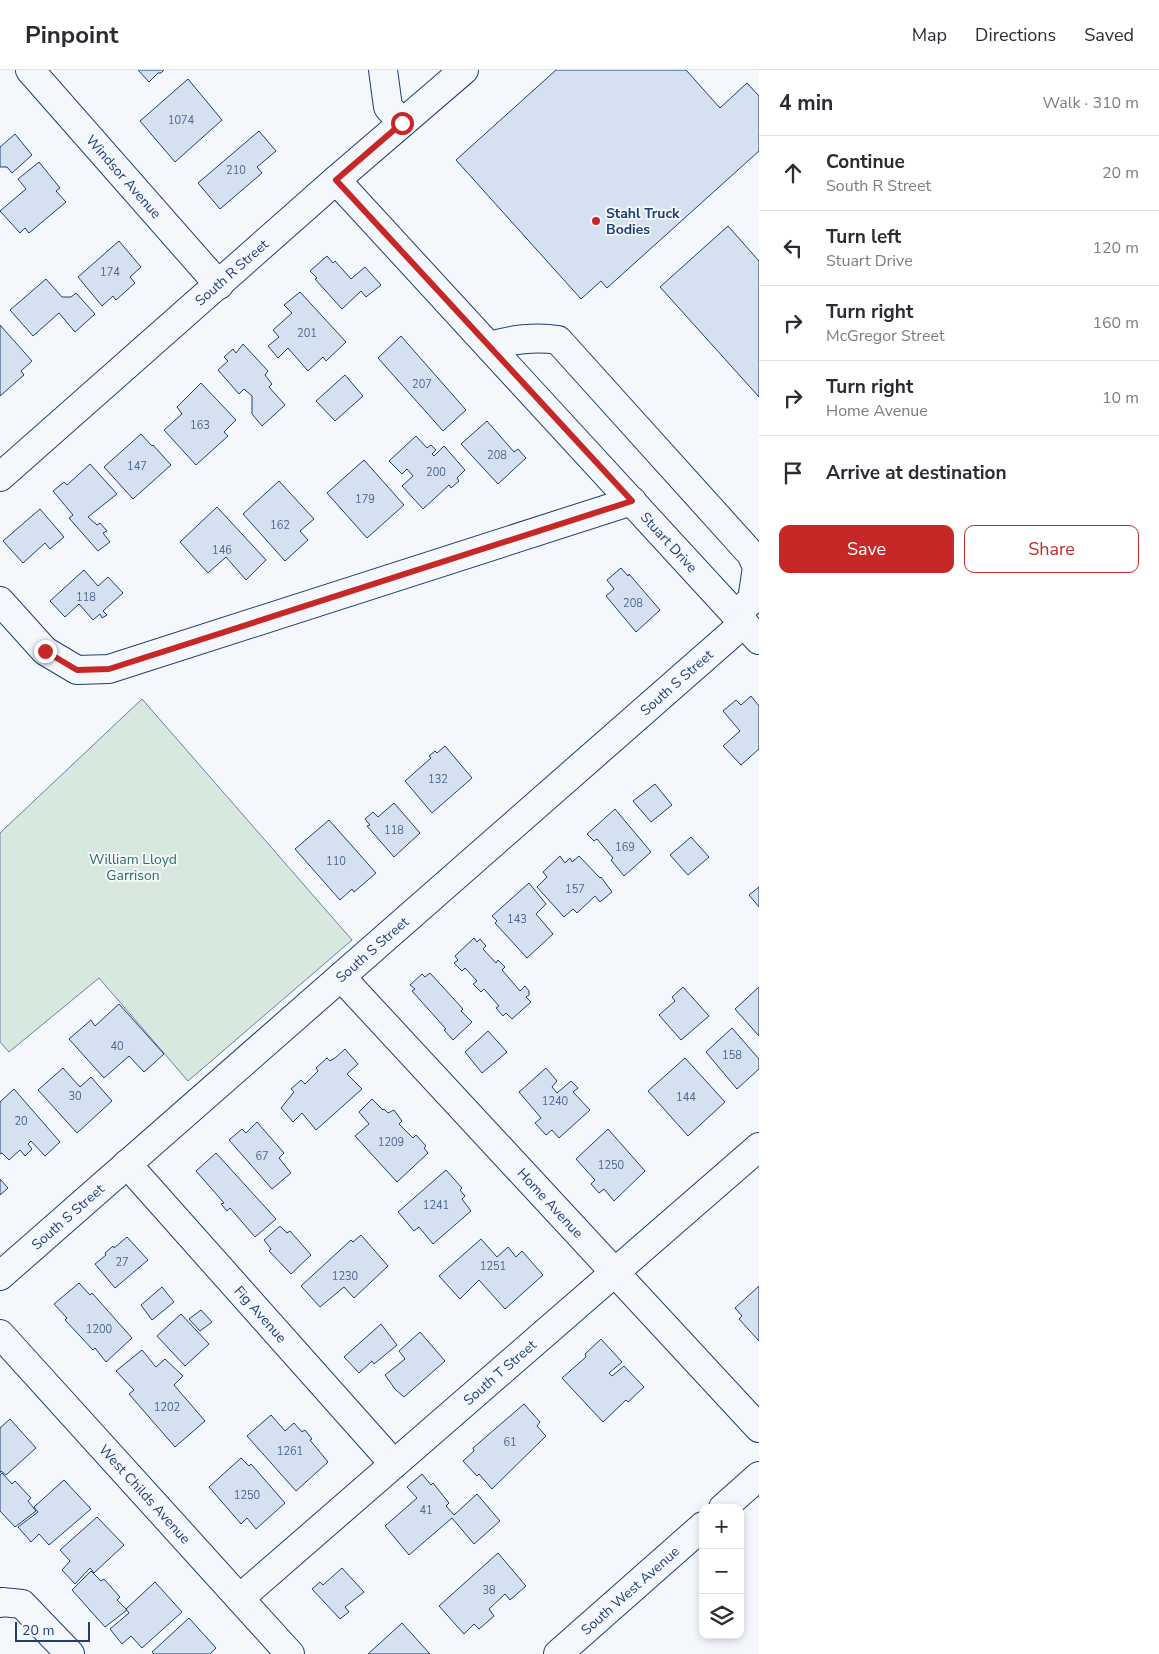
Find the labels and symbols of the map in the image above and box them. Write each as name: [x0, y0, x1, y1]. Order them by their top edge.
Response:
route start: [391, 112, 414, 135]
house number: 1074: [168, 113, 195, 128]
street label: Windsor Avenue: [82, 131, 166, 223]
house number: 210: [226, 163, 246, 178]
place label: Stahl Truck Bodies: [606, 204, 680, 239]
marker: Stahl Truck Bodies: [590, 215, 602, 227]
street label: South R Street: [191, 235, 272, 310]
house number: 174: [100, 265, 120, 280]
house number: 201: [297, 326, 317, 341]
house number: 207: [412, 377, 432, 392]
house number: 163: [190, 418, 210, 433]
house number: 208: [487, 448, 507, 463]
house number: 147: [127, 459, 147, 474]
house number: 200: [426, 465, 446, 480]
house number: 179: [355, 492, 375, 507]
street label: Stuart Drive: [636, 508, 702, 577]
house number: 162: [270, 518, 290, 533]
house number: 146: [212, 543, 232, 558]
house number: 118: [76, 590, 96, 605]
house number: 208: [623, 596, 643, 611]
route end: [34, 640, 57, 663]
street label: South S Street: [636, 645, 717, 720]
house number: 132: [428, 772, 448, 787]
house number: 118: [384, 823, 404, 838]
house number: 169: [615, 840, 635, 855]
park label: William Lloyd Garrison: [89, 850, 177, 885]
house number: 110: [326, 854, 346, 869]
house number: 157: [565, 882, 585, 897]
street label: South S Street: [331, 912, 413, 987]
house number: 143: [507, 912, 527, 927]
house number: 40: [110, 1039, 124, 1054]
house number: 158: [722, 1048, 742, 1063]
house number: 30: [68, 1089, 82, 1104]
house number: 144: [676, 1090, 696, 1105]
house number: 1240: [542, 1094, 569, 1109]
house number: 20: [14, 1114, 28, 1129]
house number: 1209: [378, 1135, 404, 1150]
house number: 67: [255, 1149, 269, 1164]
house number: 1250: [598, 1158, 625, 1173]
street label: Home Avenue: [513, 1164, 588, 1242]
street label: South S Street: [27, 1179, 108, 1254]
house number: 1241: [423, 1198, 449, 1213]
house number: 27: [115, 1255, 129, 1270]
house number: 1251: [480, 1259, 506, 1274]
house number: 1230: [332, 1269, 359, 1284]
street label: Fig Avenue: [230, 1282, 291, 1347]
house number: 1200: [86, 1322, 113, 1337]
street label: South T Street: [459, 1335, 540, 1409]
house number: 1202: [154, 1400, 180, 1415]
house number: 61: [503, 1435, 517, 1450]
street label: West Childs Avenue: [95, 1440, 195, 1548]
house number: 1261: [277, 1444, 303, 1459]
house number: 1250: [234, 1488, 261, 1503]
house number: 41: [419, 1503, 433, 1518]
street label: South West Avenue: [577, 1542, 683, 1639]
house number: 38: [482, 1583, 496, 1598]
scale bar: [15, 1619, 90, 1642]

